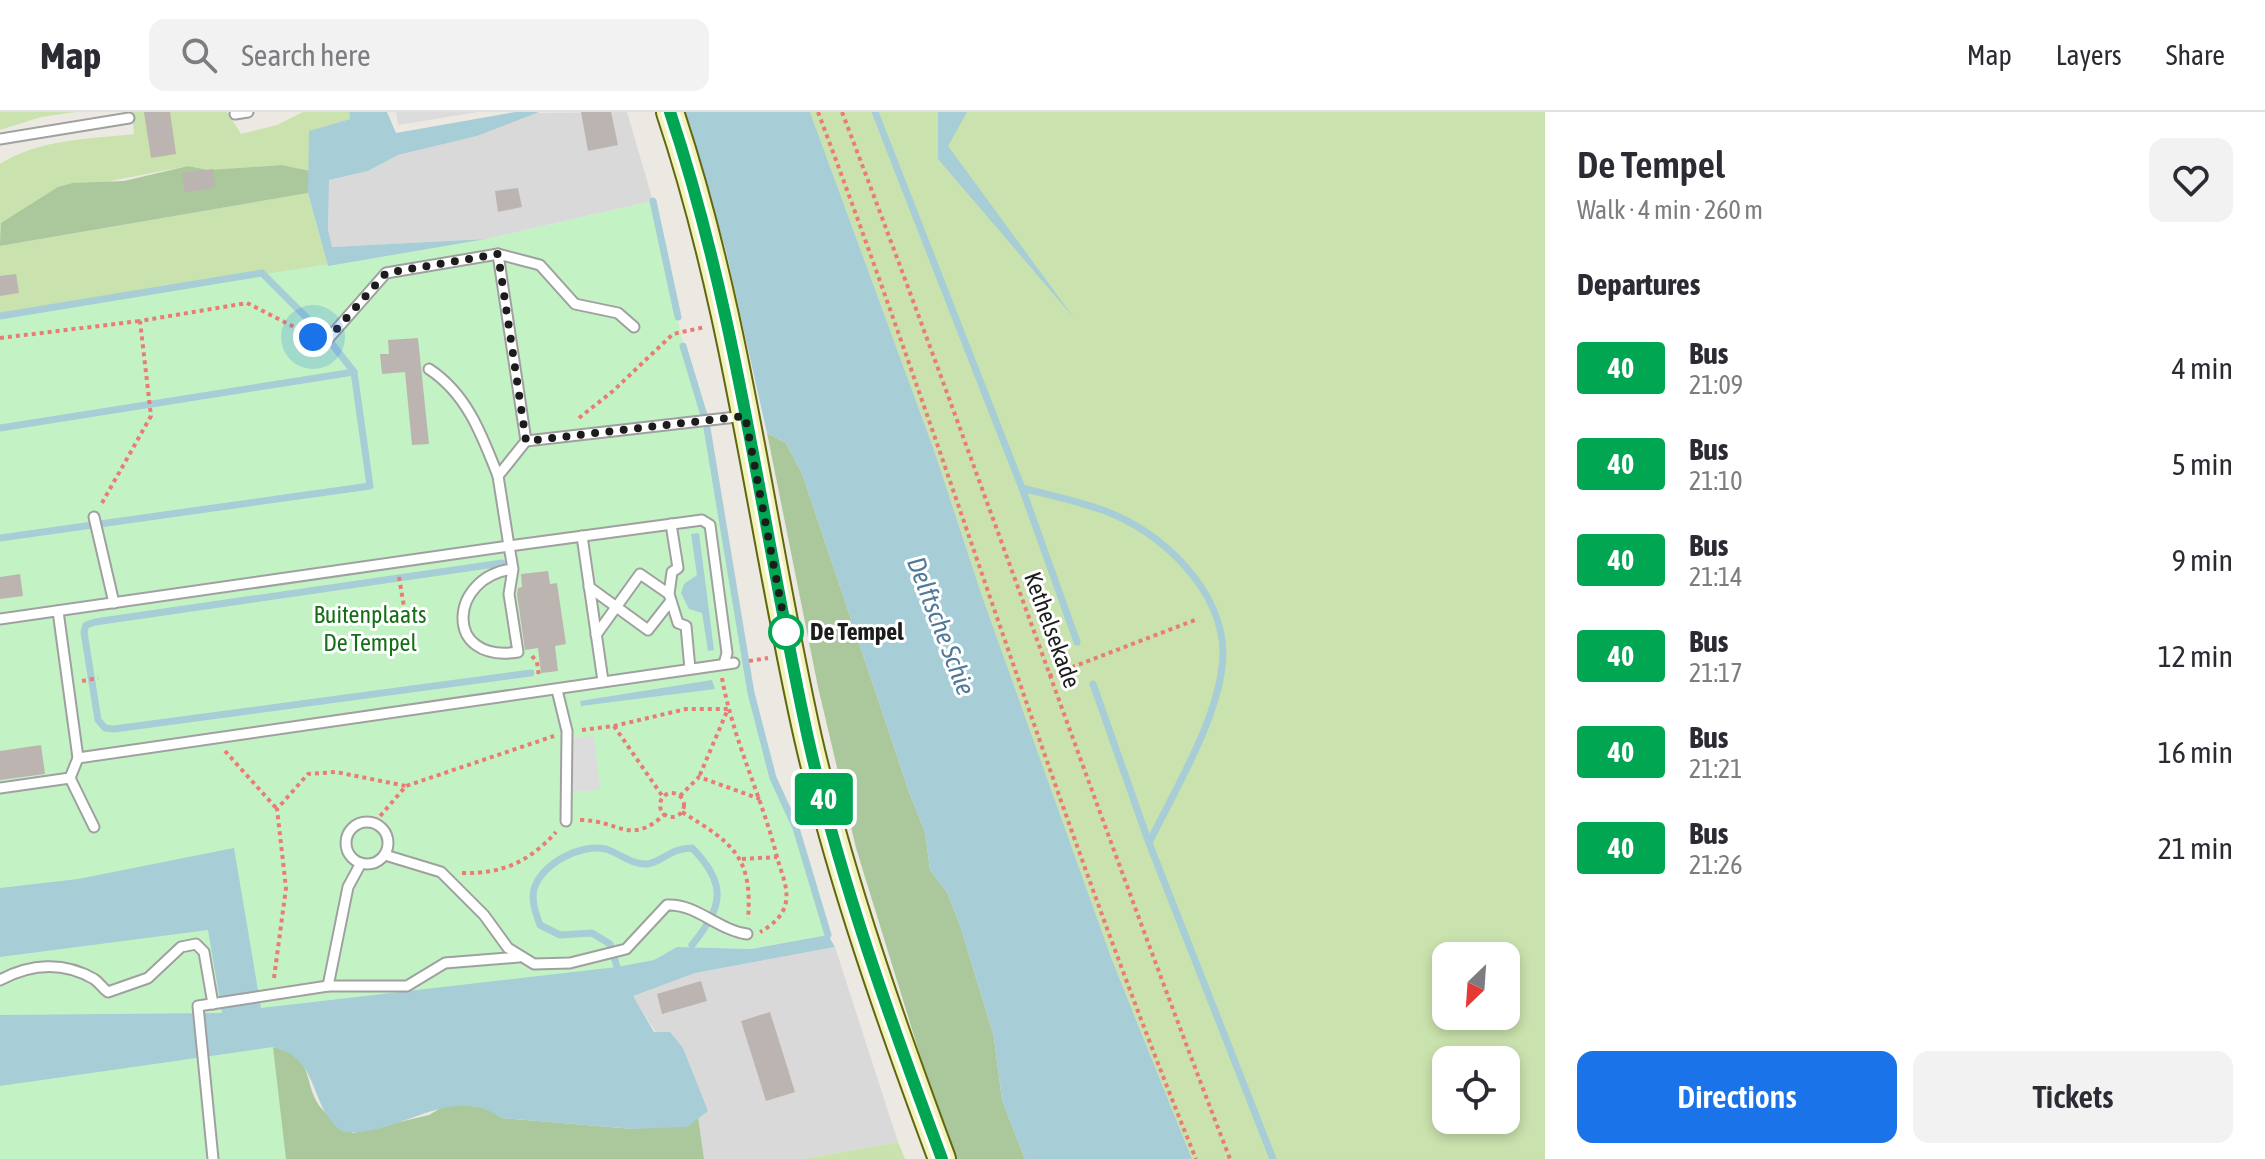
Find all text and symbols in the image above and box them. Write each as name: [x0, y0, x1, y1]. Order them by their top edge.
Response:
search box: [149, 19, 709, 91]
icon: search: [177, 33, 221, 77]
text: Map: [40, 34, 101, 77]
text: Search here: [241, 38, 371, 72]
text: Map: [1967, 39, 2012, 71]
text: Layers: [2056, 39, 2122, 71]
text: Share: [2166, 39, 2225, 71]
button: heart: [2149, 138, 2233, 222]
text: De Tempel: [1577, 143, 1725, 186]
text: Walk · 4 min · 260 m: [1577, 195, 1763, 225]
text: Departures: [1577, 267, 1700, 301]
your location: [293, 317, 333, 357]
text: Bus: [1689, 336, 1728, 370]
text: 4 min: [2172, 351, 2233, 385]
text: 40: [1608, 352, 1634, 384]
text: 21:09: [1689, 370, 1743, 400]
text: Bus: [1689, 432, 1728, 466]
text: 5 min: [2172, 447, 2233, 481]
text: 40: [1608, 448, 1634, 480]
text: 21:10: [1689, 466, 1743, 496]
text: Bus: [1689, 528, 1728, 562]
text: 9 min: [2172, 543, 2233, 577]
text: 40: [1608, 544, 1634, 576]
water label: Delftsche Schie: [901, 553, 981, 699]
text: 21:14: [1689, 562, 1743, 592]
street label: Kethelsekade: [1019, 568, 1086, 691]
park label: Buitenplaats De Tempel: [313, 601, 427, 656]
marker: De Tempel: [769, 615, 803, 649]
place label: De Tempel: [810, 618, 904, 645]
text: Bus: [1689, 624, 1728, 658]
text: 12 min: [2158, 639, 2233, 673]
text: 40: [1608, 640, 1634, 672]
text: 21:17: [1689, 658, 1743, 688]
text: Bus: [1689, 720, 1728, 754]
text: 16 min: [2158, 735, 2233, 769]
text: 40: [1608, 736, 1634, 768]
text: 21:21: [1689, 754, 1743, 784]
line badge: 40: [788, 773, 860, 825]
text: 40: [811, 783, 837, 815]
text: Bus: [1689, 816, 1728, 850]
text: 21 min: [2158, 831, 2233, 865]
text: 40: [1608, 832, 1634, 864]
text: 21:26: [1689, 850, 1743, 880]
north arrow: [1432, 942, 1520, 1030]
map controls: [1432, 942, 1520, 1134]
button: locate: [1432, 1046, 1520, 1134]
button: Directions: [1577, 1051, 1897, 1143]
button: Tickets: [1913, 1051, 2233, 1143]

